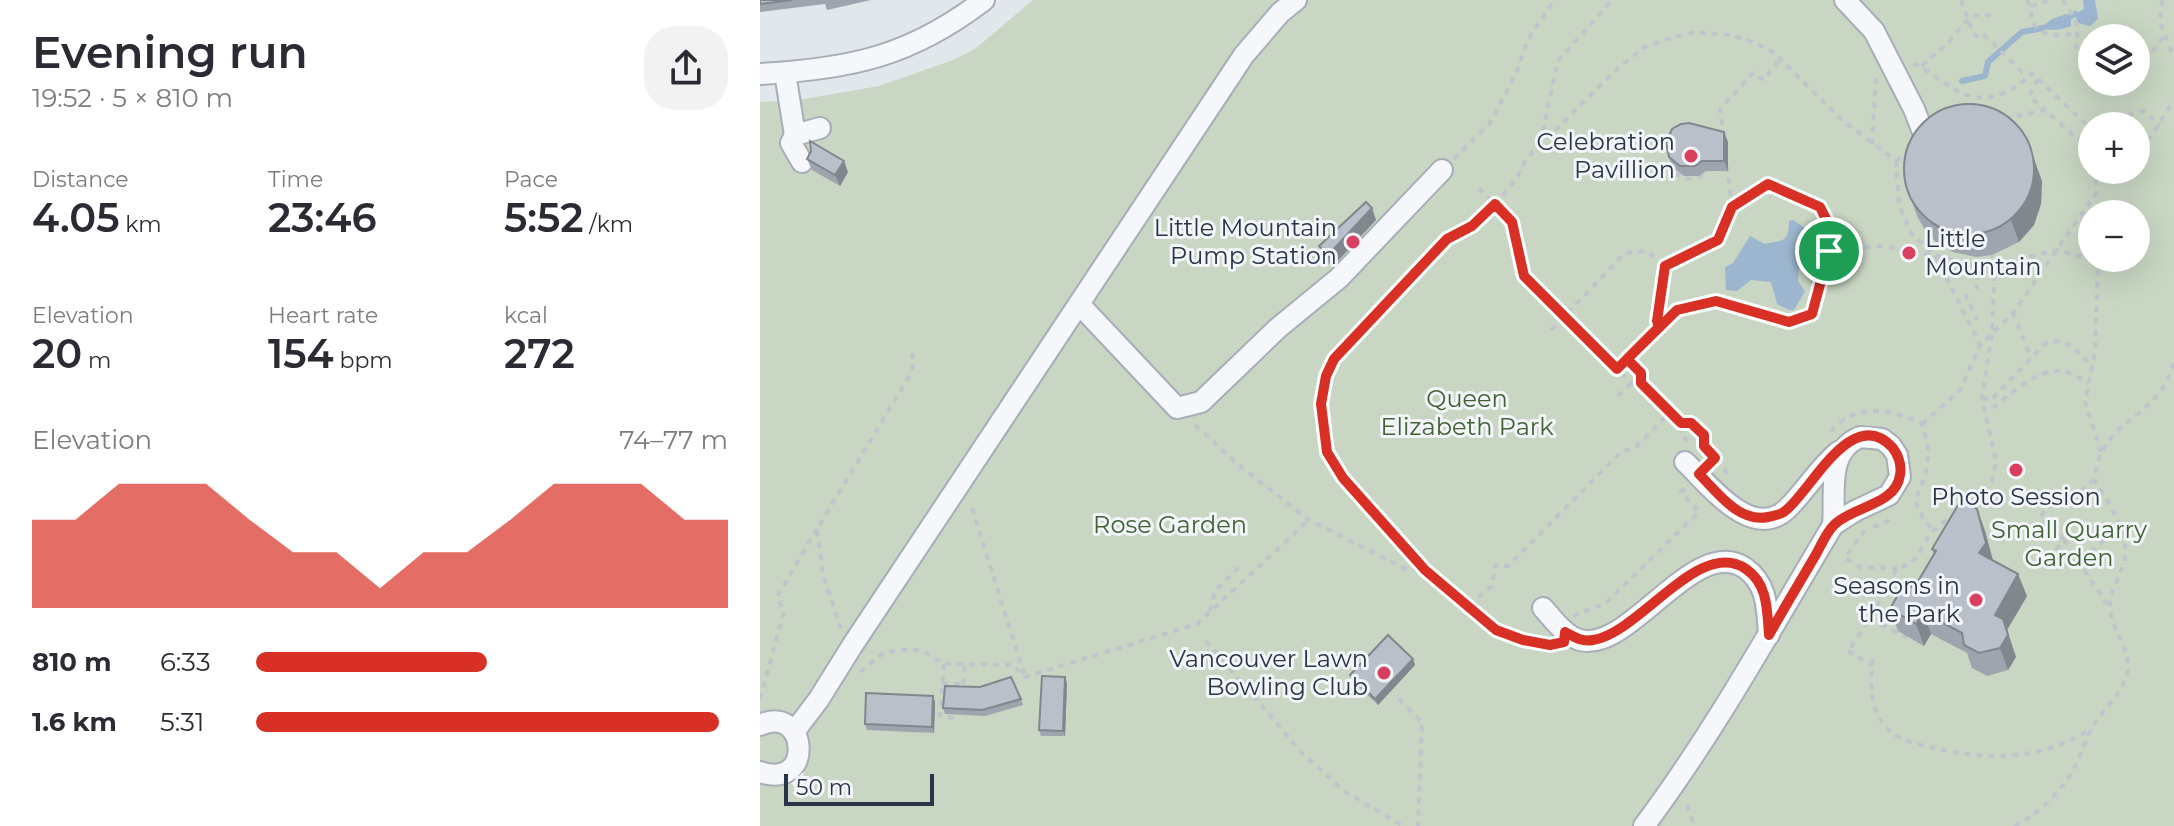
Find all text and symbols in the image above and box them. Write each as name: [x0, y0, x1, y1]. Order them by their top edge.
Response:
map controls: [2078, 24, 2150, 272]
button: layers: [2078, 24, 2150, 96]
text: Evening run: [32, 25, 308, 79]
button: share: [644, 26, 728, 110]
text: 19:52 · 5 × 810 m: [32, 82, 233, 114]
button: +: [2078, 112, 2150, 184]
place label: Celebration Pavillion: [1537, 127, 1675, 184]
marker: Celebration Pavillion: [1682, 147, 1700, 165]
text: Distance: [32, 166, 129, 193]
text: Time: [268, 166, 323, 193]
text: Pace: [504, 166, 558, 193]
text: 4.05: [32, 193, 120, 242]
text: 23:46: [268, 193, 377, 242]
text: 5:52: [504, 193, 584, 242]
button: −: [2078, 200, 2150, 272]
text: km: [120, 211, 162, 238]
text: /km: [584, 211, 633, 238]
place label: Little Mountain Pump Station: [1154, 213, 1337, 270]
pin: [1795, 217, 1863, 285]
place label: Little Mountain: [1925, 224, 2041, 281]
icon: arrive: [1807, 229, 1851, 273]
marker: Little Mountain Pump Station: [1344, 233, 1362, 251]
marker: Little Mountain: [1900, 244, 1918, 262]
text: Elevation: [32, 302, 134, 329]
text: Heart rate: [268, 302, 378, 329]
text: kcal: [504, 302, 548, 329]
text: 20: [32, 329, 82, 378]
text: 154: [268, 329, 334, 378]
text: 272: [504, 329, 575, 378]
text: m: [82, 347, 111, 374]
text: bpm: [334, 347, 393, 374]
park label: Queen Elizabeth Park: [1380, 384, 1554, 441]
text: Elevation: [32, 424, 152, 456]
text: 74–77 m: [619, 424, 728, 456]
marker: Photo Session: [2007, 461, 2025, 479]
place label: Photo Session: [1931, 482, 2101, 511]
park label: Rose Garden: [1093, 510, 1247, 539]
park label: Small Quarry Garden: [1991, 515, 2147, 572]
place label: Seasons in the Park: [1833, 571, 1961, 628]
marker: Seasons in the Park: [1967, 591, 1985, 609]
place label: Vancouver Lawn Bowling Club: [1169, 644, 1368, 701]
text: 810 m: [32, 646, 112, 678]
text: 6:33: [160, 646, 211, 678]
marker: Vancouver Lawn Bowling Club: [1375, 664, 1393, 682]
text: 1.6 km: [32, 706, 117, 738]
text: 5:31: [160, 706, 204, 738]
scale bar: [784, 770, 934, 806]
text: 50 m: [796, 774, 852, 801]

